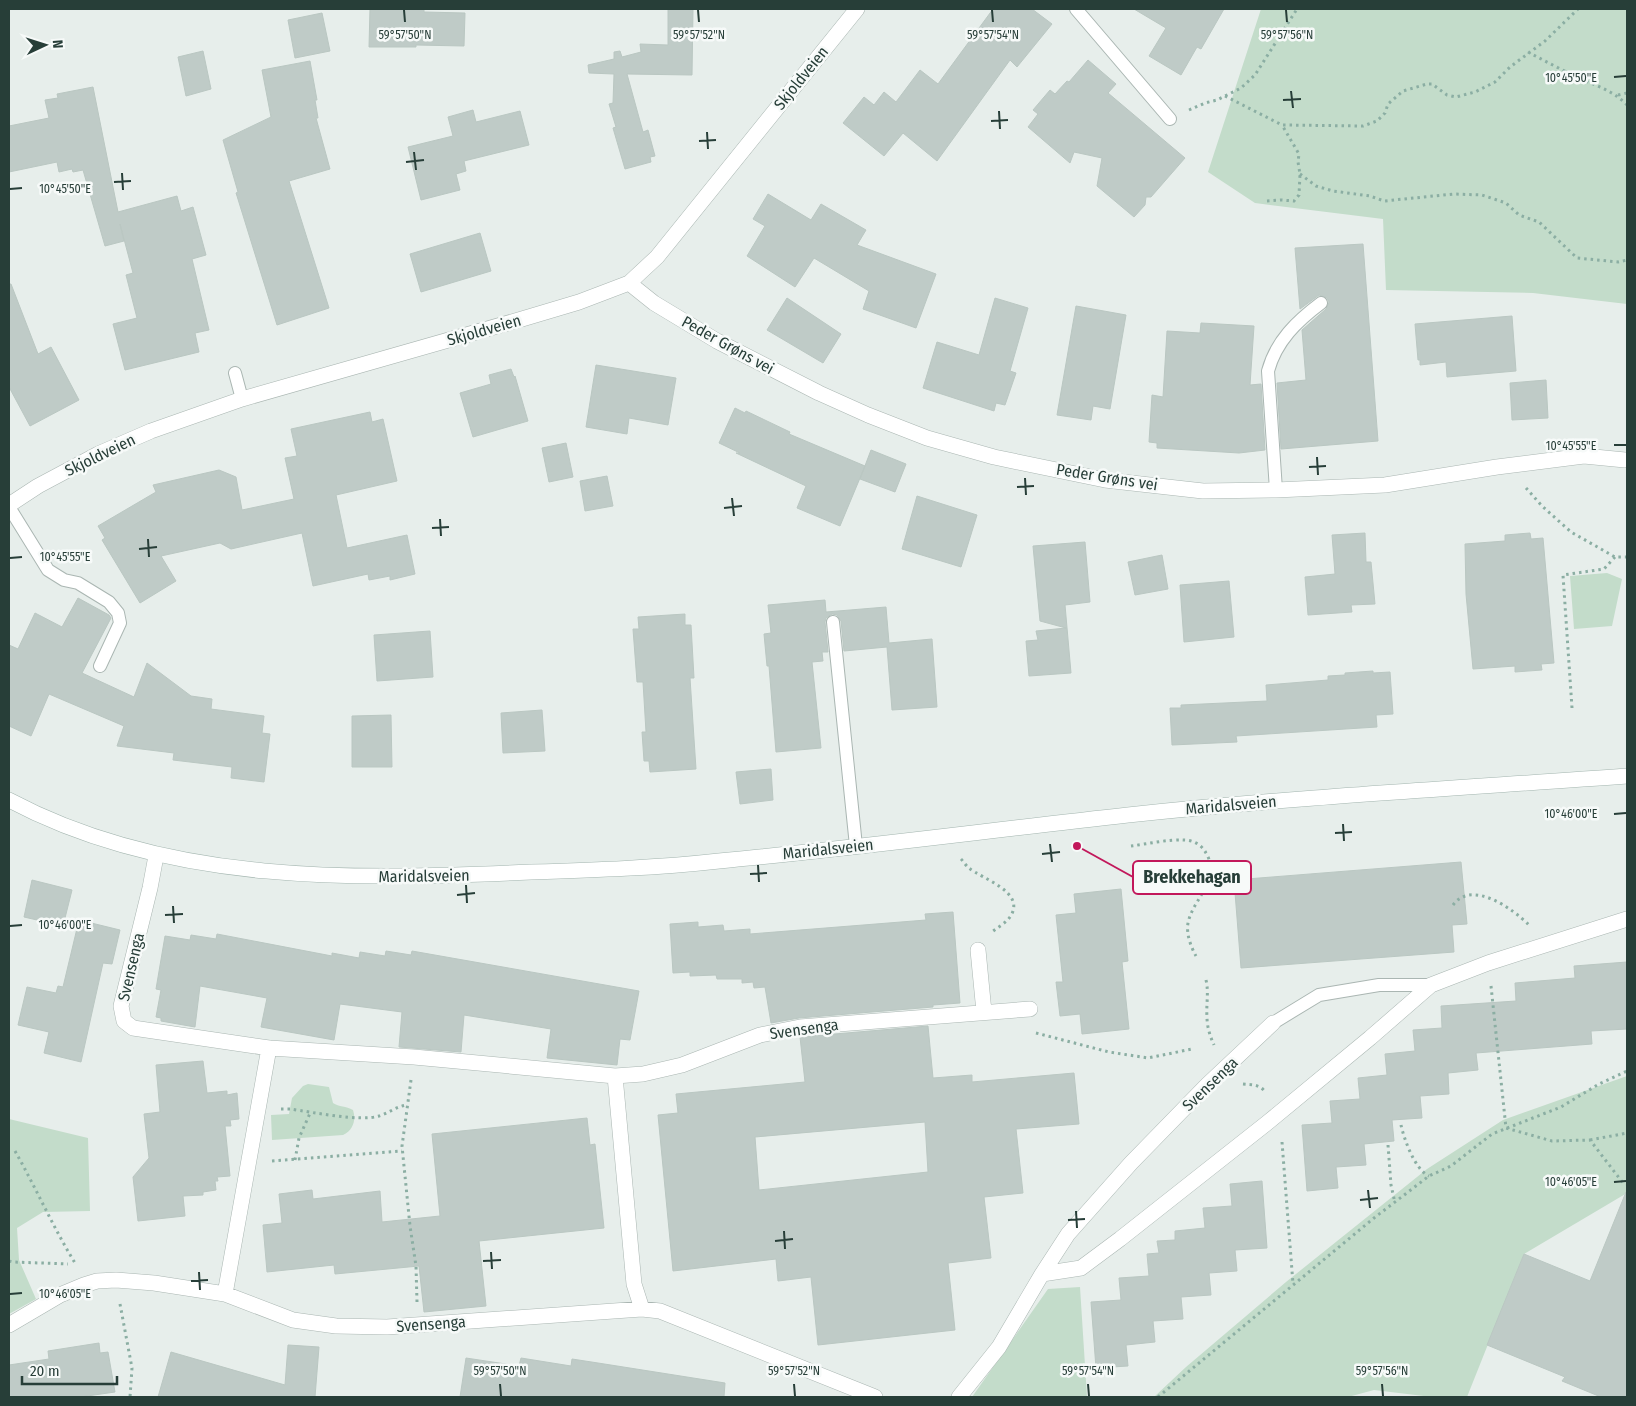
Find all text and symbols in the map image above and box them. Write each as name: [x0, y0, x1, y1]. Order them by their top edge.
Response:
north arrow: [20, 20, 70, 70]
text: 59°57'50"N: [379, 28, 431, 42]
text: 59°57'52"N: [673, 28, 725, 42]
text: 59°57'54"N: [967, 28, 1019, 42]
text: 59°57'56"N: [1261, 28, 1313, 42]
text: N: [49, 39, 66, 49]
street label: Skjoldveien: [770, 43, 832, 113]
text: 10°45'50"E: [1545, 71, 1597, 85]
text: 10°45'50"E: [39, 182, 91, 196]
street label: Skjoldveien: [445, 310, 523, 350]
street label: Peder Grøns vei: [679, 312, 777, 378]
street label: Skjoldveien: [62, 430, 138, 480]
text: 10°45'55"E: [1546, 439, 1597, 453]
street label: Peder Grøns vei: [1055, 460, 1159, 494]
text: 10°45'55"E: [40, 550, 91, 564]
street label: Maridalsveien: [1185, 792, 1277, 818]
text: 10°46'00"E: [1545, 807, 1598, 821]
street label: Maridalsveien: [782, 835, 874, 863]
callout: Brekkehagan: [1133, 861, 1251, 894]
street label: Maridalsveien: [378, 866, 470, 886]
text: Brekkehagan: [1143, 866, 1241, 888]
text: 10°46'00"E: [39, 918, 92, 932]
street label: Svensenga: [114, 931, 148, 1003]
street label: Svensenga: [768, 1015, 840, 1043]
street label: Svensenga: [1178, 1053, 1242, 1115]
text: 10°46'05"E: [1545, 1175, 1597, 1189]
text: 10°46'05"E: [39, 1287, 91, 1301]
street label: Svensenga: [396, 1312, 466, 1336]
scale bar: [22, 1354, 118, 1386]
text: 20 m: [30, 1362, 60, 1380]
text: 59°57'50"N: [474, 1364, 526, 1378]
text: 59°57'52"N: [768, 1364, 820, 1378]
text: 59°57'54"N: [1062, 1364, 1114, 1378]
text: 59°57'56"N: [1356, 1364, 1408, 1378]

